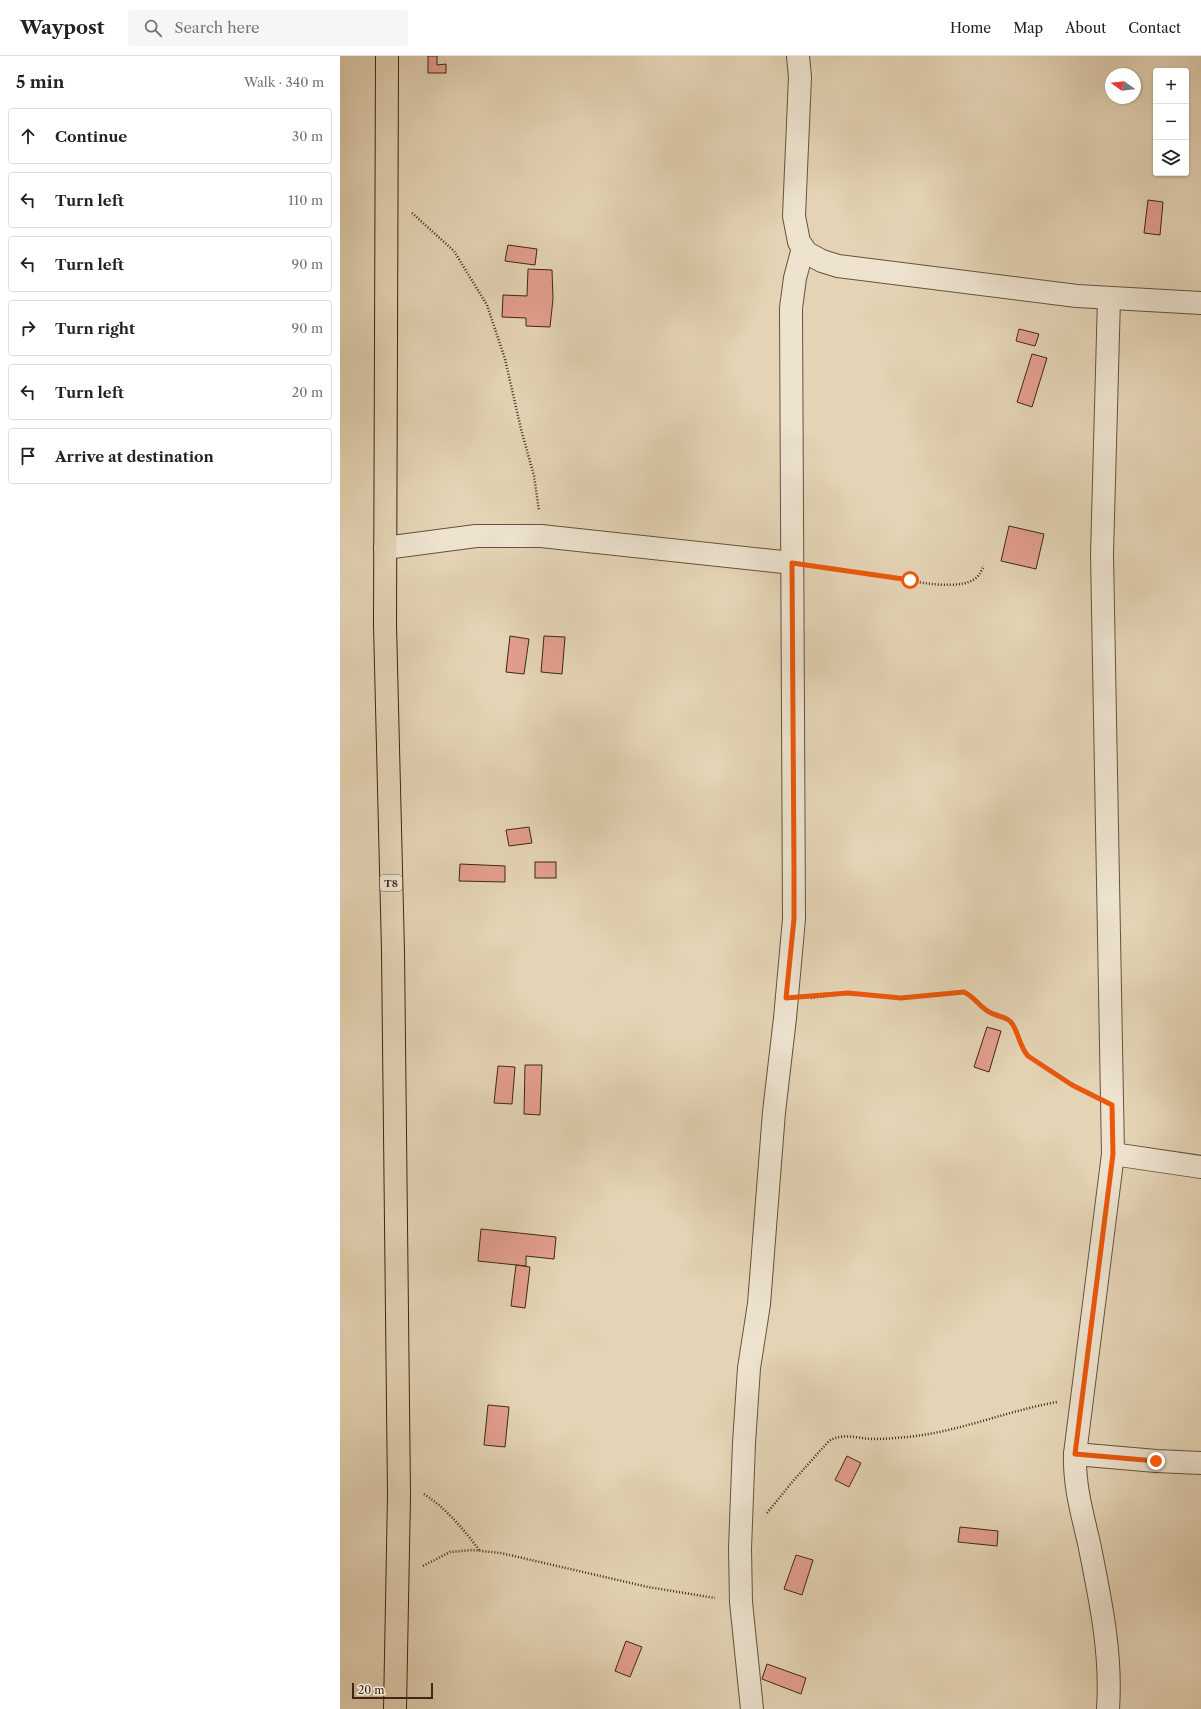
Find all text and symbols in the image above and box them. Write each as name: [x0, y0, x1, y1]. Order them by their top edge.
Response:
search box: [128, 10, 408, 46]
text: Waypost: [20, 16, 104, 39]
icon: search: [142, 17, 164, 39]
text: Search here: [174, 18, 259, 37]
text: Home: [950, 19, 991, 37]
text: Map: [1013, 19, 1043, 37]
text: About: [1065, 19, 1106, 37]
text: Contact: [1128, 19, 1181, 37]
north arrow: [1105, 68, 1141, 104]
map controls: [1153, 68, 1189, 176]
button: +: [1153, 68, 1189, 104]
text: 5 min: [16, 72, 64, 92]
text: Walk · 340 m: [244, 74, 324, 90]
button: −: [1153, 104, 1189, 140]
icon: ahead: [17, 125, 39, 147]
text: Continue: [55, 127, 127, 146]
text: 30 m: [292, 128, 323, 144]
button: layers: [1153, 140, 1189, 176]
icon: left: [17, 189, 39, 211]
text: Turn left: [55, 191, 124, 210]
text: 110 m: [288, 192, 323, 208]
icon: left: [17, 253, 39, 275]
text: Turn left: [55, 255, 124, 274]
text: 90 m: [292, 256, 323, 272]
icon: right: [17, 317, 39, 339]
text: Turn right: [55, 319, 135, 338]
text: 90 m: [292, 320, 323, 336]
icon: left: [17, 381, 39, 403]
text: Turn left: [55, 383, 124, 402]
text: 20 m: [292, 384, 323, 400]
icon: arrive: [17, 445, 39, 467]
text: Arrive at destination: [55, 447, 214, 466]
route start: [901, 571, 919, 589]
road number: T8: [380, 875, 402, 891]
route end: [1147, 1452, 1165, 1470]
scale bar: [352, 1681, 433, 1700]
text: 20 m: [358, 1683, 384, 1697]

